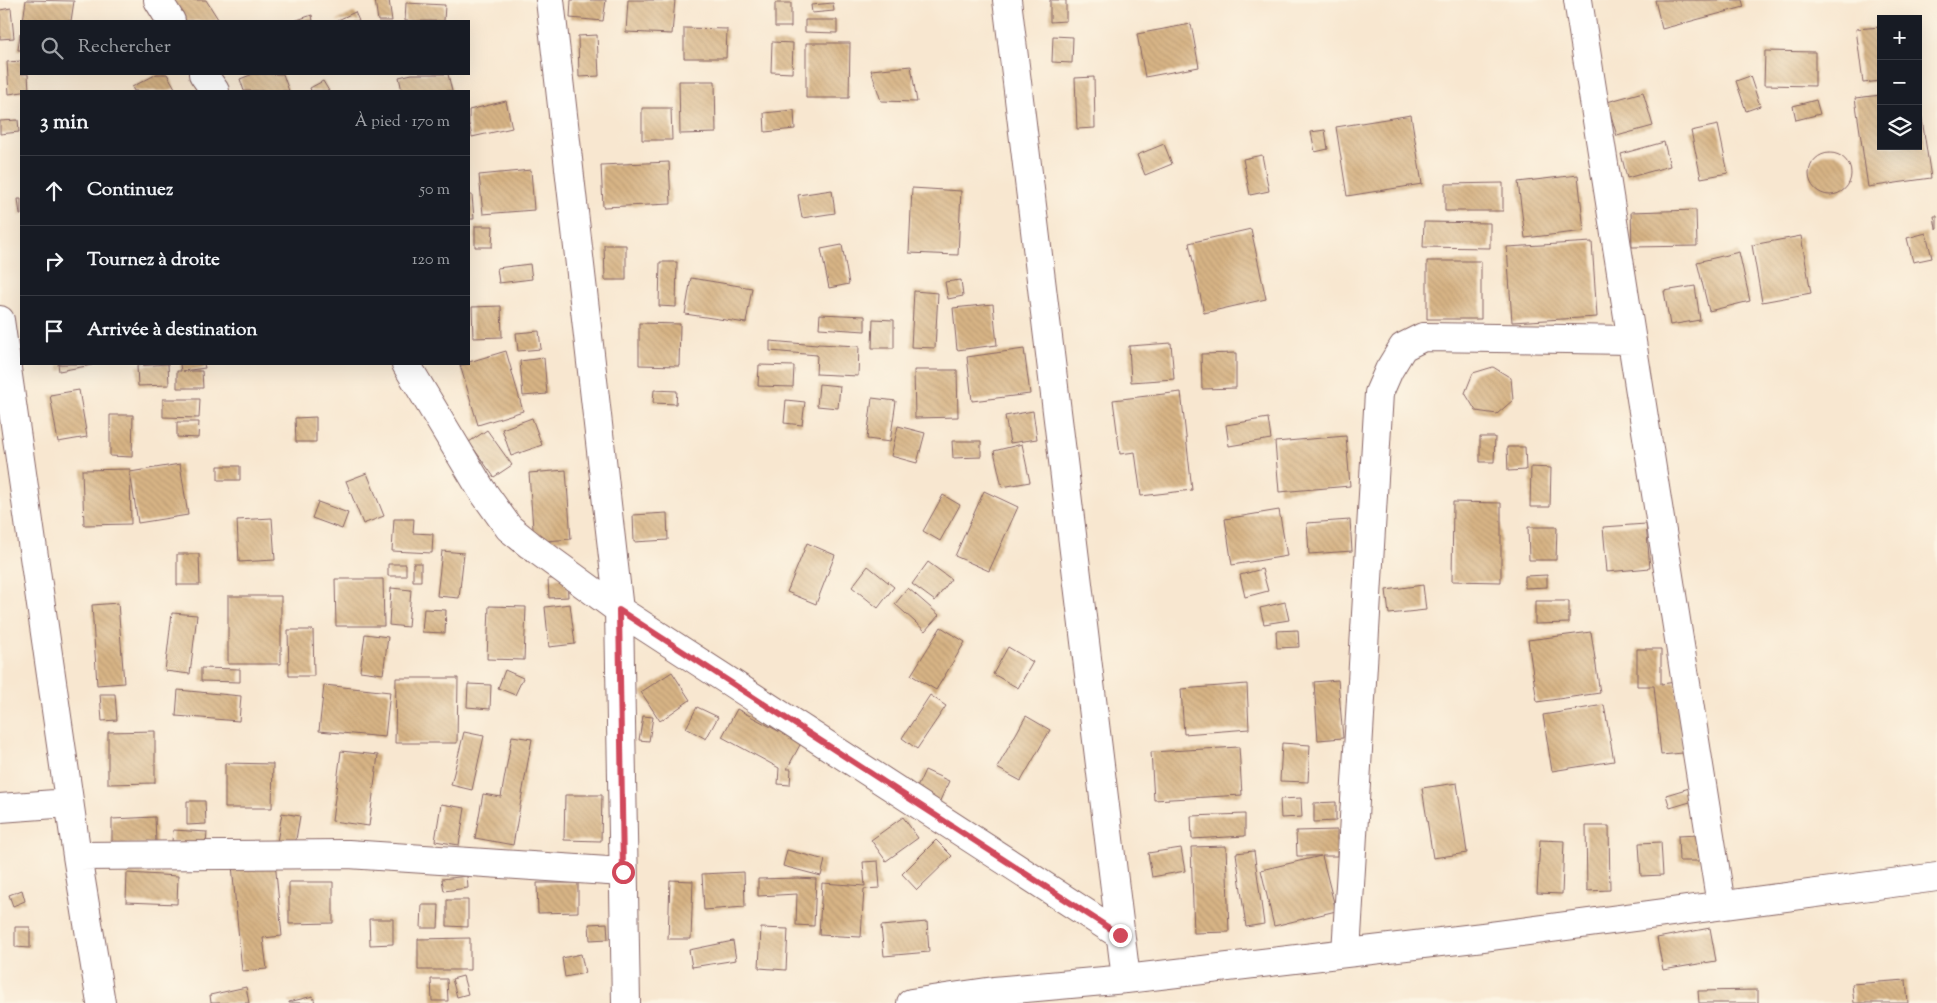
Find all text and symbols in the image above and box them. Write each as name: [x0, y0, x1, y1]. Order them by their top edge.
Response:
map controls: [1877, 15, 1922, 150]
button: +: [1877, 15, 1922, 60]
search box: [20, 20, 470, 75]
icon: search: [38, 34, 66, 62]
text: Rechercher: [78, 34, 171, 61]
button: −: [1877, 60, 1922, 105]
button: layers: [1877, 105, 1922, 150]
text: 3 min: [40, 108, 89, 138]
text: À pied · 170 m: [355, 111, 450, 134]
icon: ahead: [40, 177, 68, 205]
text: Continuez: [87, 177, 173, 204]
text: 50 m: [419, 179, 450, 202]
icon: right: [40, 247, 68, 275]
text: Tournez à droite: [87, 247, 220, 274]
text: 120 m: [412, 249, 450, 272]
icon: arrive: [40, 317, 68, 345]
text: Arrivée à destination: [87, 317, 258, 344]
route start: [612, 861, 635, 884]
route end: [1109, 924, 1132, 947]

